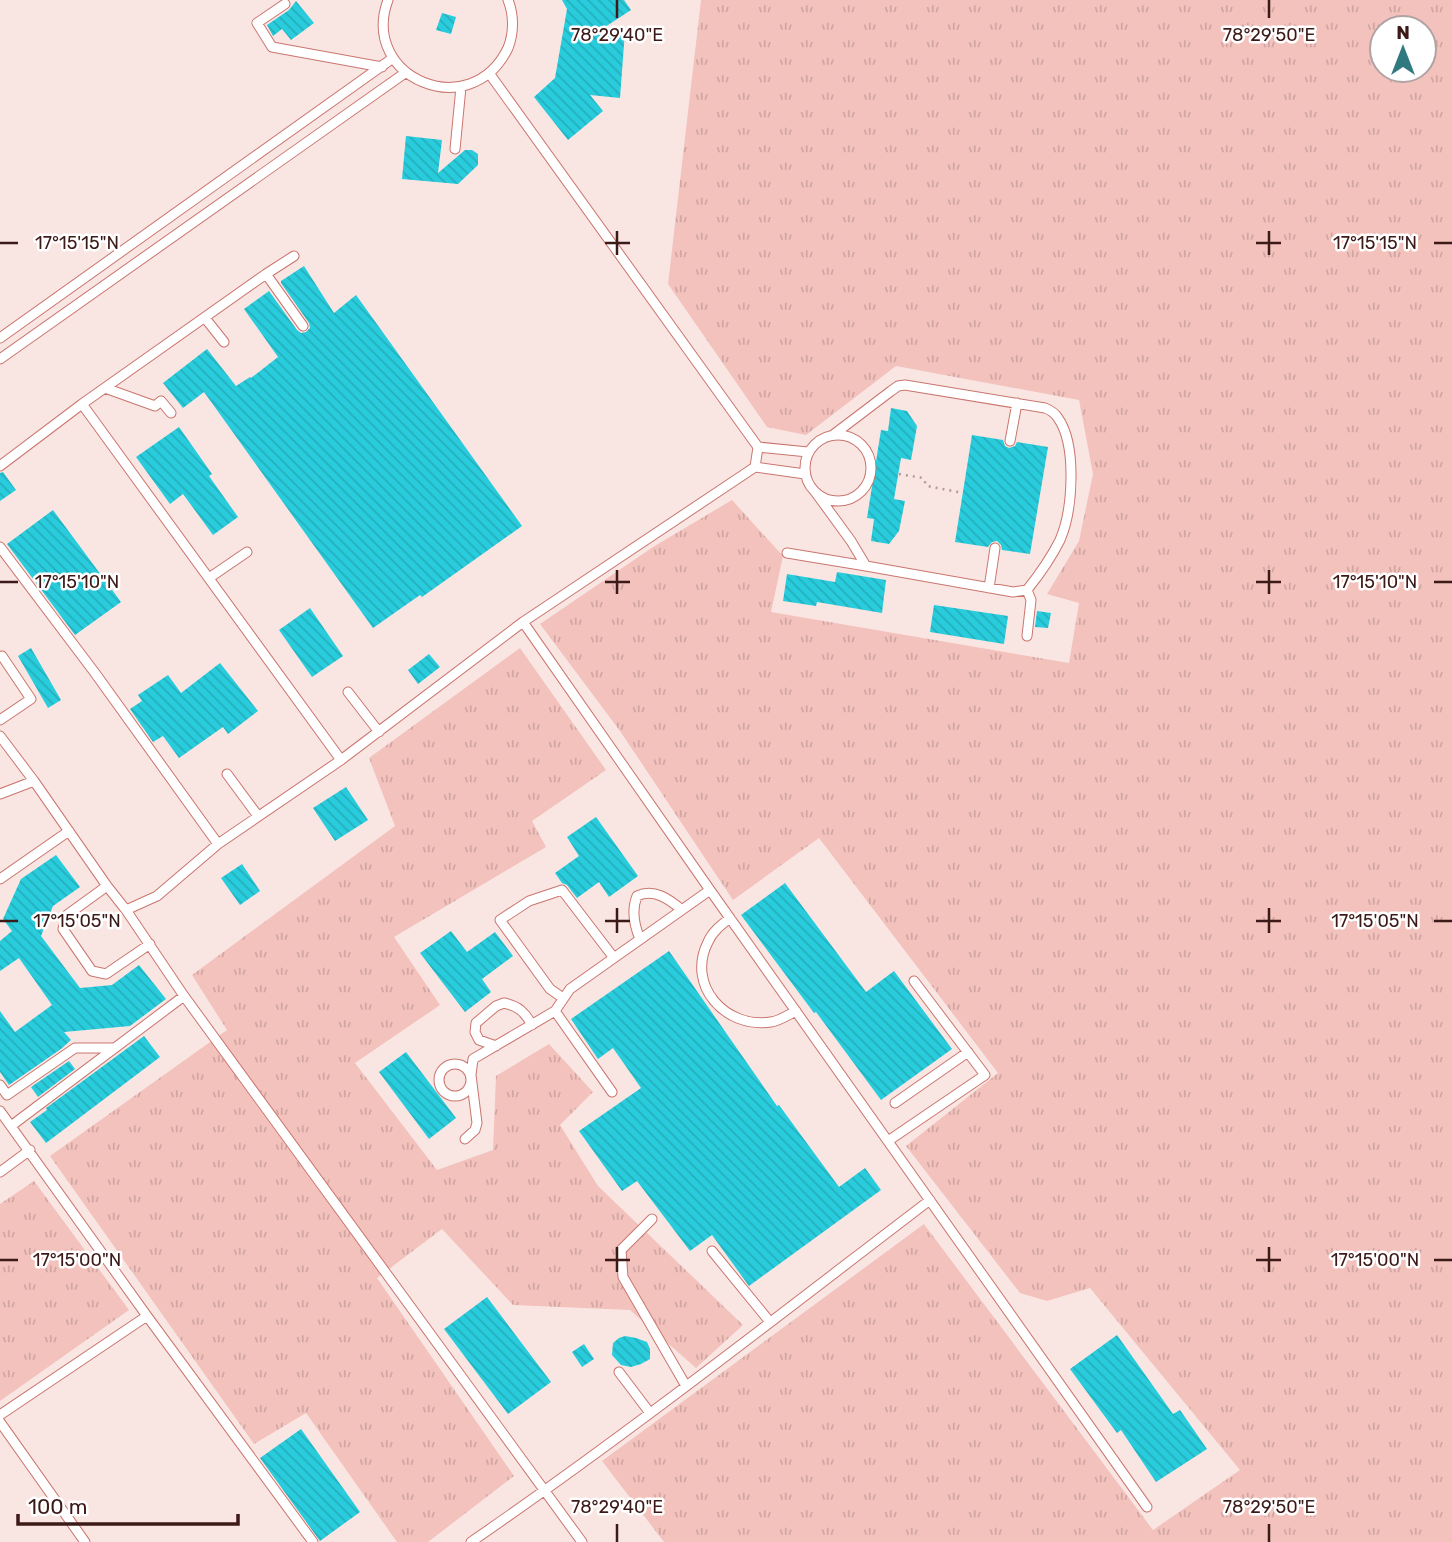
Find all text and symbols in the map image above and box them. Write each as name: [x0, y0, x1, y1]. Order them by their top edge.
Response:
north arrow: [1368, 14, 1438, 84]
text: N: [1396, 21, 1410, 44]
text: 78°29'40"E: [571, 24, 663, 46]
text: 78°29'50"E: [1223, 24, 1315, 46]
text: 17°15'15"N: [35, 232, 119, 254]
text: 17°15'15"N: [1333, 232, 1417, 254]
text: 17°15'10"N: [35, 571, 119, 593]
text: 17°15'10"N: [1333, 571, 1417, 593]
text: 17°15'05"N: [33, 910, 121, 932]
text: 17°15'05"N: [1331, 910, 1419, 932]
text: 17°15'00"N: [33, 1249, 121, 1271]
text: 17°15'00"N: [1331, 1249, 1419, 1271]
scale bar: [18, 1482, 238, 1526]
text: 100 m: [28, 1494, 87, 1519]
text: 78°29'40"E: [571, 1496, 663, 1518]
text: 78°29'50"E: [1223, 1496, 1315, 1518]

